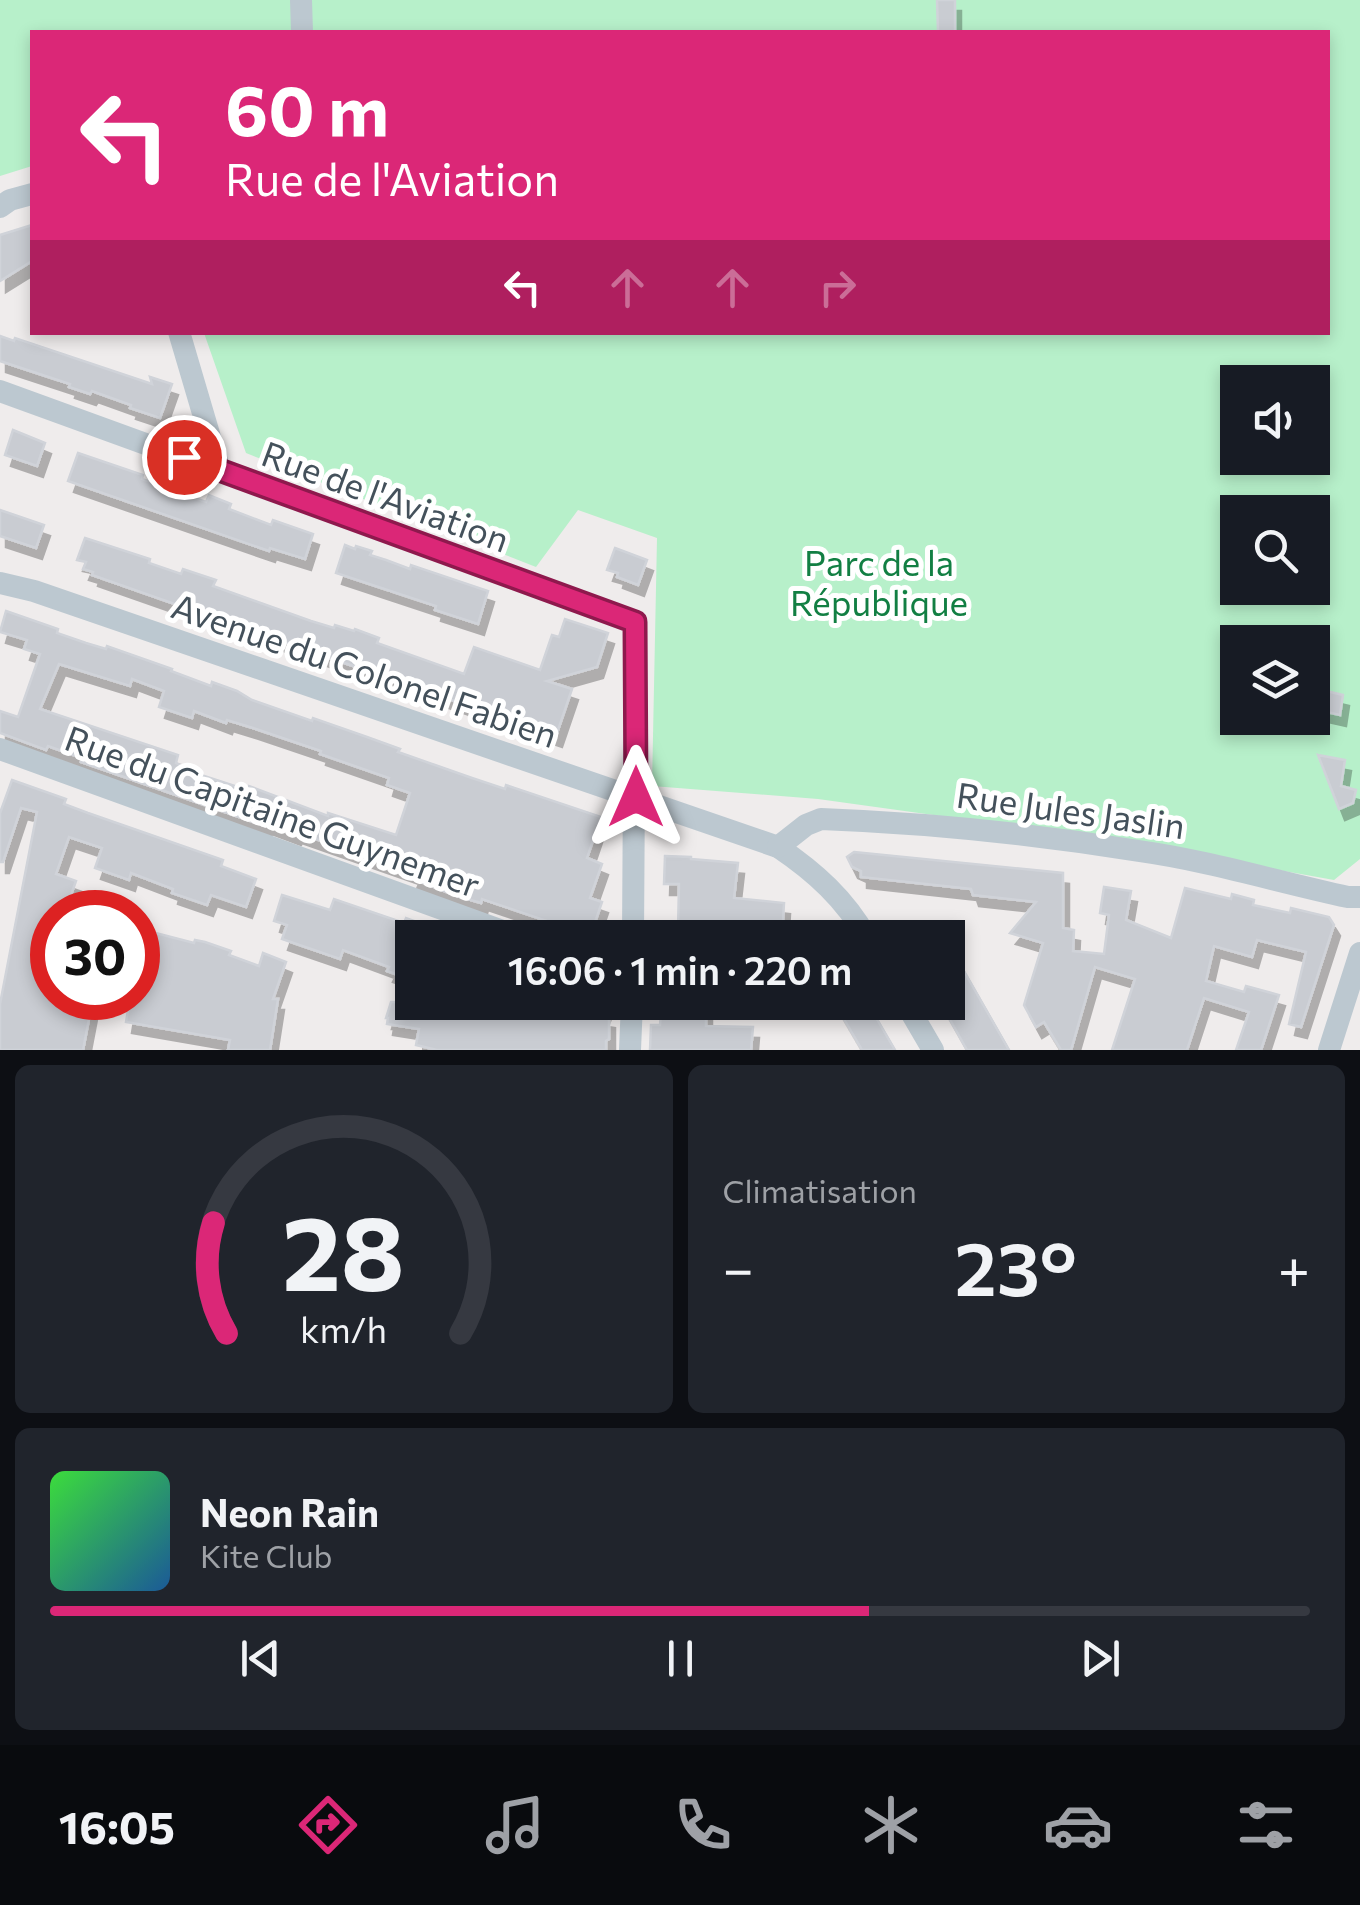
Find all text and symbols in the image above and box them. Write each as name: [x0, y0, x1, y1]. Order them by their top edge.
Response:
text: 60 m: [225, 65, 389, 150]
icon: left: [60, 70, 190, 200]
text: Rue de l'Aviation: [225, 150, 559, 205]
icon: left: [495, 260, 550, 315]
icon: ahead: [600, 260, 655, 315]
icon: ahead: [705, 260, 760, 315]
icon: right: [810, 260, 865, 315]
map controls: [1220, 365, 1330, 735]
button: sound: [1220, 365, 1330, 475]
pin: [142, 415, 227, 500]
icon: arrive: [157, 430, 212, 485]
street label: Rue de l'Aviation: [257, 430, 515, 560]
button: search: [1220, 495, 1330, 605]
park label: Parc de la République: [790, 540, 968, 623]
street label: Avenue du Colonel Fabien: [167, 583, 563, 755]
button: layers: [1220, 625, 1330, 735]
street label: Rue du Capitaine Guynemer: [60, 715, 486, 905]
position arrow: [584, 745, 688, 849]
street label: Rue Jules Jaslin: [954, 772, 1188, 846]
speed limit sign: 30: [30, 890, 160, 1020]
text: 16:06 · 1 min · 220 m: [508, 946, 852, 993]
text: Climatisation: [723, 1170, 917, 1210]
text: 28: [282, 1185, 405, 1312]
text: 23°: [955, 1220, 1077, 1311]
text: −: [723, 1233, 754, 1300]
text: +: [1278, 1233, 1310, 1300]
text: km/h: [300, 1307, 387, 1350]
text: Neon Rain: [200, 1488, 379, 1535]
text: Kite Club: [200, 1535, 332, 1575]
icon: previous: [233, 1631, 288, 1686]
icon: pause: [653, 1631, 708, 1686]
icon: next: [1073, 1631, 1128, 1686]
icon: directions: [293, 1790, 363, 1860]
icon: music: [480, 1790, 550, 1860]
icon: phone: [668, 1790, 738, 1860]
icon: climate: [856, 1790, 926, 1860]
icon: car: [1043, 1790, 1113, 1860]
icon: filters: [1231, 1790, 1301, 1860]
text: 16:05: [59, 1798, 175, 1853]

